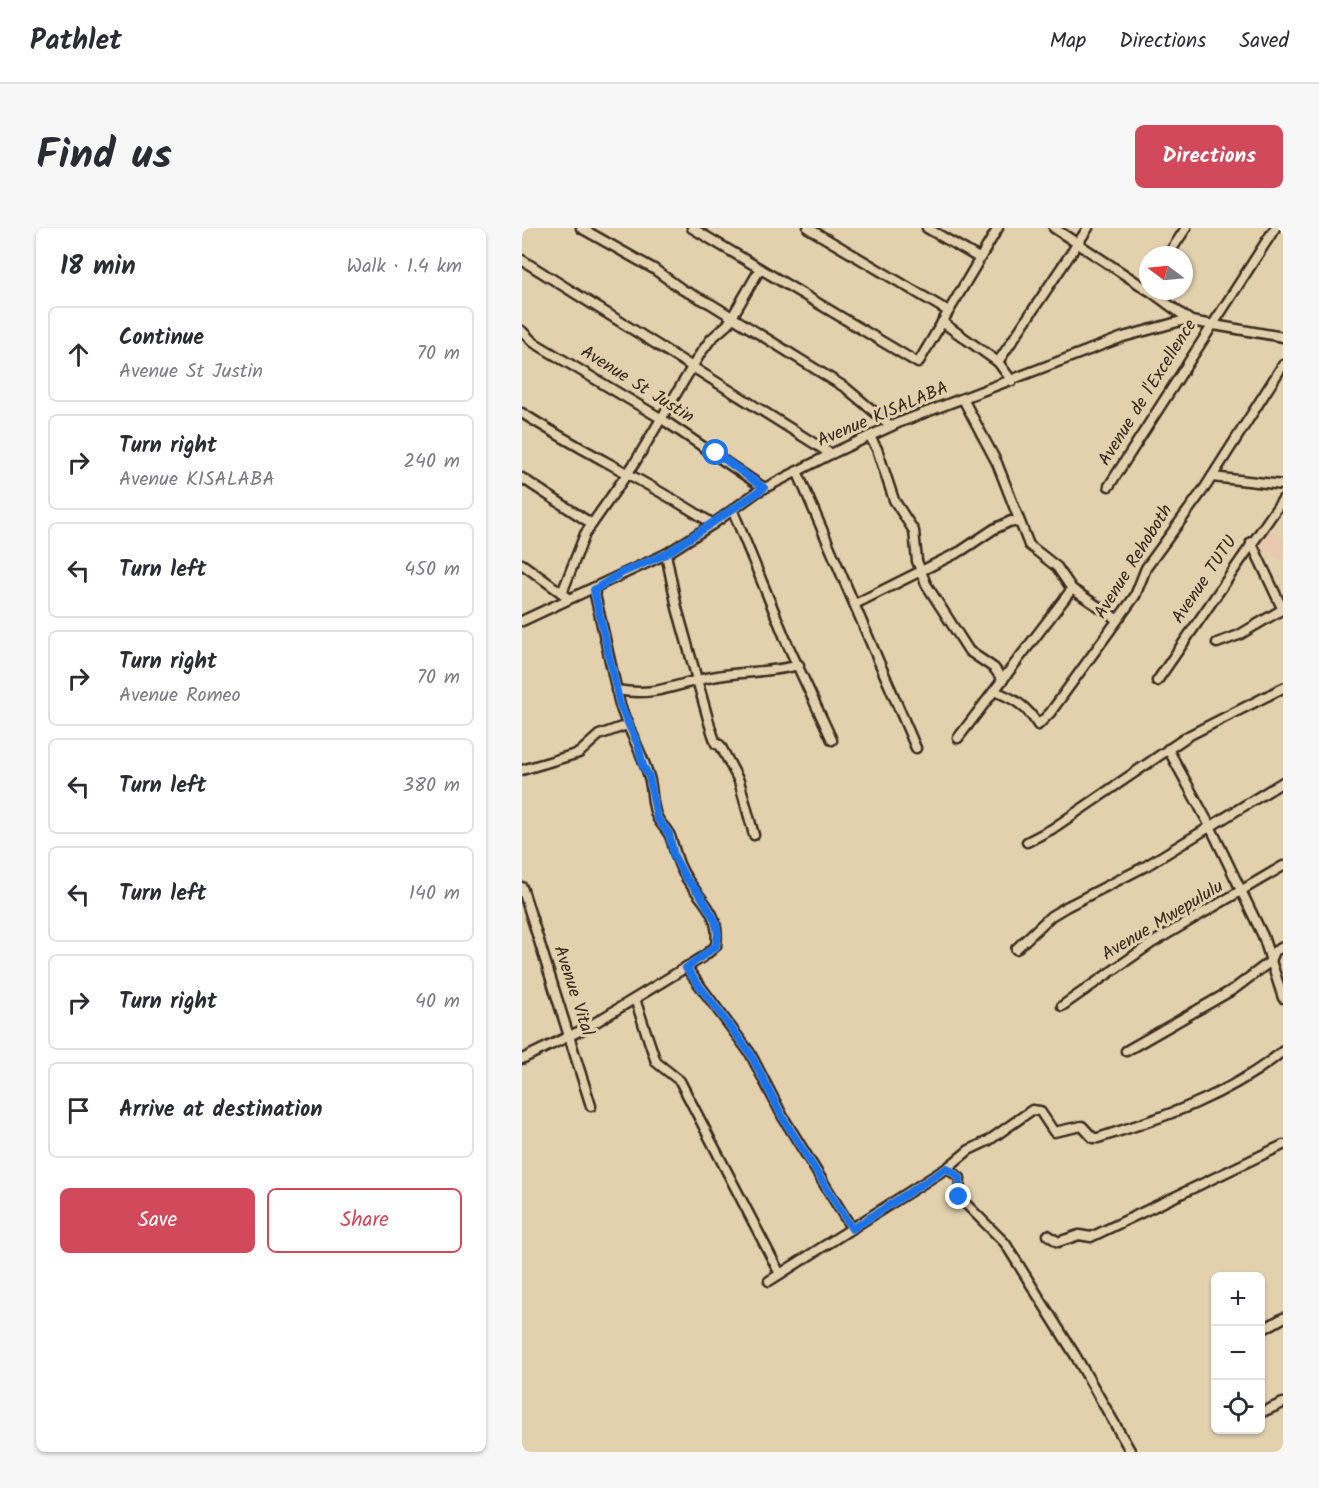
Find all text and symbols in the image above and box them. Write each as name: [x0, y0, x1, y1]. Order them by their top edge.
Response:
text: Pathlet: [30, 19, 122, 64]
text: Map: [1050, 25, 1086, 58]
text: Directions: [1119, 25, 1206, 58]
text: Saved: [1239, 25, 1289, 58]
text: Find us: [36, 123, 172, 190]
button: Directions: [1135, 125, 1283, 188]
text: 18 min: [60, 246, 136, 288]
north arrow: [1139, 246, 1193, 300]
text: Walk · 1.4 km: [347, 251, 462, 283]
street label: Avenue de l'Excellence: [1091, 314, 1205, 472]
text: Continue: [119, 321, 204, 356]
icon: ahead: [62, 338, 95, 371]
text: 70 m: [417, 338, 460, 370]
street label: Avenue St Justin: [574, 338, 700, 432]
text: Avenue St Justin: [119, 356, 263, 388]
street label: Avenue KISALABA: [813, 374, 953, 456]
text: Turn right: [119, 429, 217, 464]
route start: [702, 439, 728, 465]
icon: right: [62, 446, 95, 479]
text: 240 m: [403, 446, 460, 478]
text: Avenue KISALABA: [119, 464, 275, 496]
street label: Avenue Rehoboth: [1087, 499, 1181, 625]
street label: Avenue TUTU: [1165, 530, 1245, 630]
text: Turn left: [119, 553, 206, 588]
icon: left: [62, 554, 95, 587]
text: 450 m: [404, 554, 460, 586]
text: Turn right: [119, 645, 217, 680]
icon: right: [62, 662, 95, 695]
text: 70 m: [417, 662, 460, 694]
text: Avenue Romeo: [119, 680, 241, 712]
text: Turn left: [119, 769, 206, 804]
icon: left: [62, 770, 95, 803]
text: 380 m: [403, 770, 460, 802]
street label: Avenue Mwepululu: [1096, 873, 1230, 969]
text: Turn left: [119, 877, 206, 912]
icon: left: [62, 878, 95, 911]
text: 140 m: [409, 878, 460, 910]
street label: Avenue Vital: [545, 942, 601, 1041]
text: Turn right: [119, 985, 217, 1020]
icon: right: [62, 986, 95, 1019]
text: 40 m: [415, 986, 460, 1018]
text: Arrive at destination: [119, 1093, 322, 1128]
icon: arrive: [62, 1094, 95, 1127]
route end: [945, 1183, 971, 1209]
button: Save: [60, 1188, 255, 1253]
button: Share: [267, 1188, 462, 1253]
map controls: [1211, 1272, 1265, 1434]
button: +: [1211, 1272, 1265, 1326]
button: −: [1211, 1326, 1265, 1380]
button: locate: [1211, 1380, 1265, 1434]

